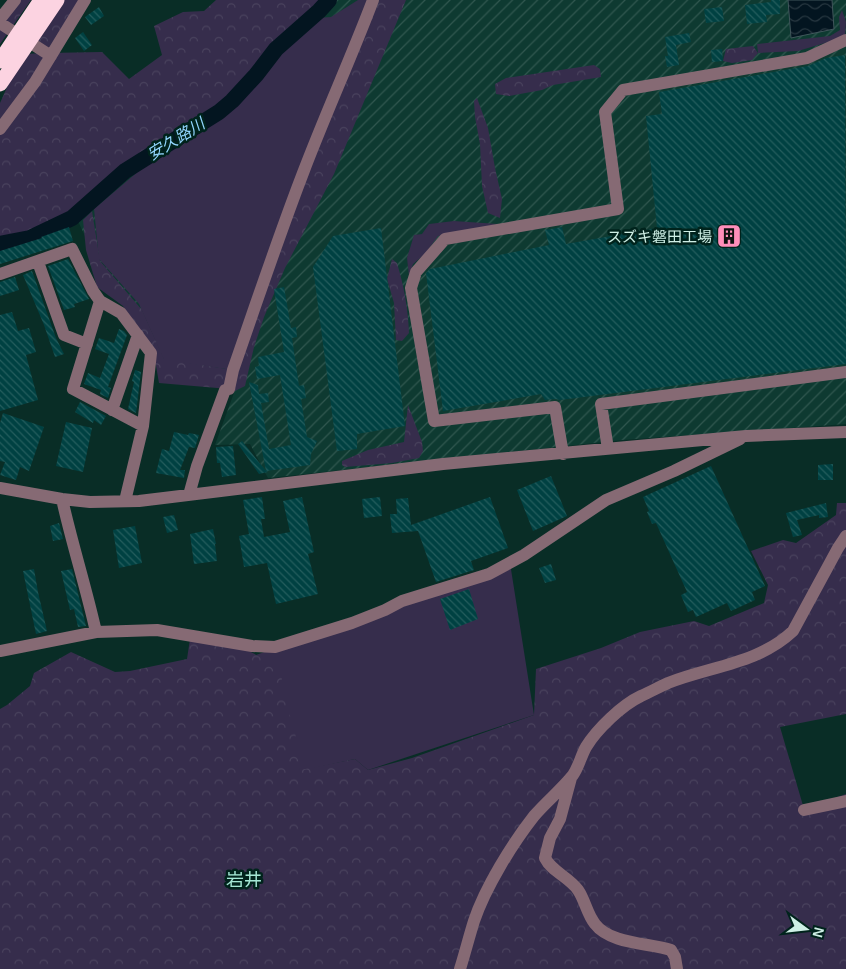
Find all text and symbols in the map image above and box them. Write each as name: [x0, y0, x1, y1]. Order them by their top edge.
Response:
water label: 安久路川: [144, 114, 209, 163]
building icon: スズキ磐田工場: [716, 223, 742, 249]
place label: スズキ磐田工場: [607, 228, 712, 245]
district label: 岩井: [226, 870, 262, 890]
north arrow: [781, 904, 831, 954]
text: N: [810, 925, 828, 939]

